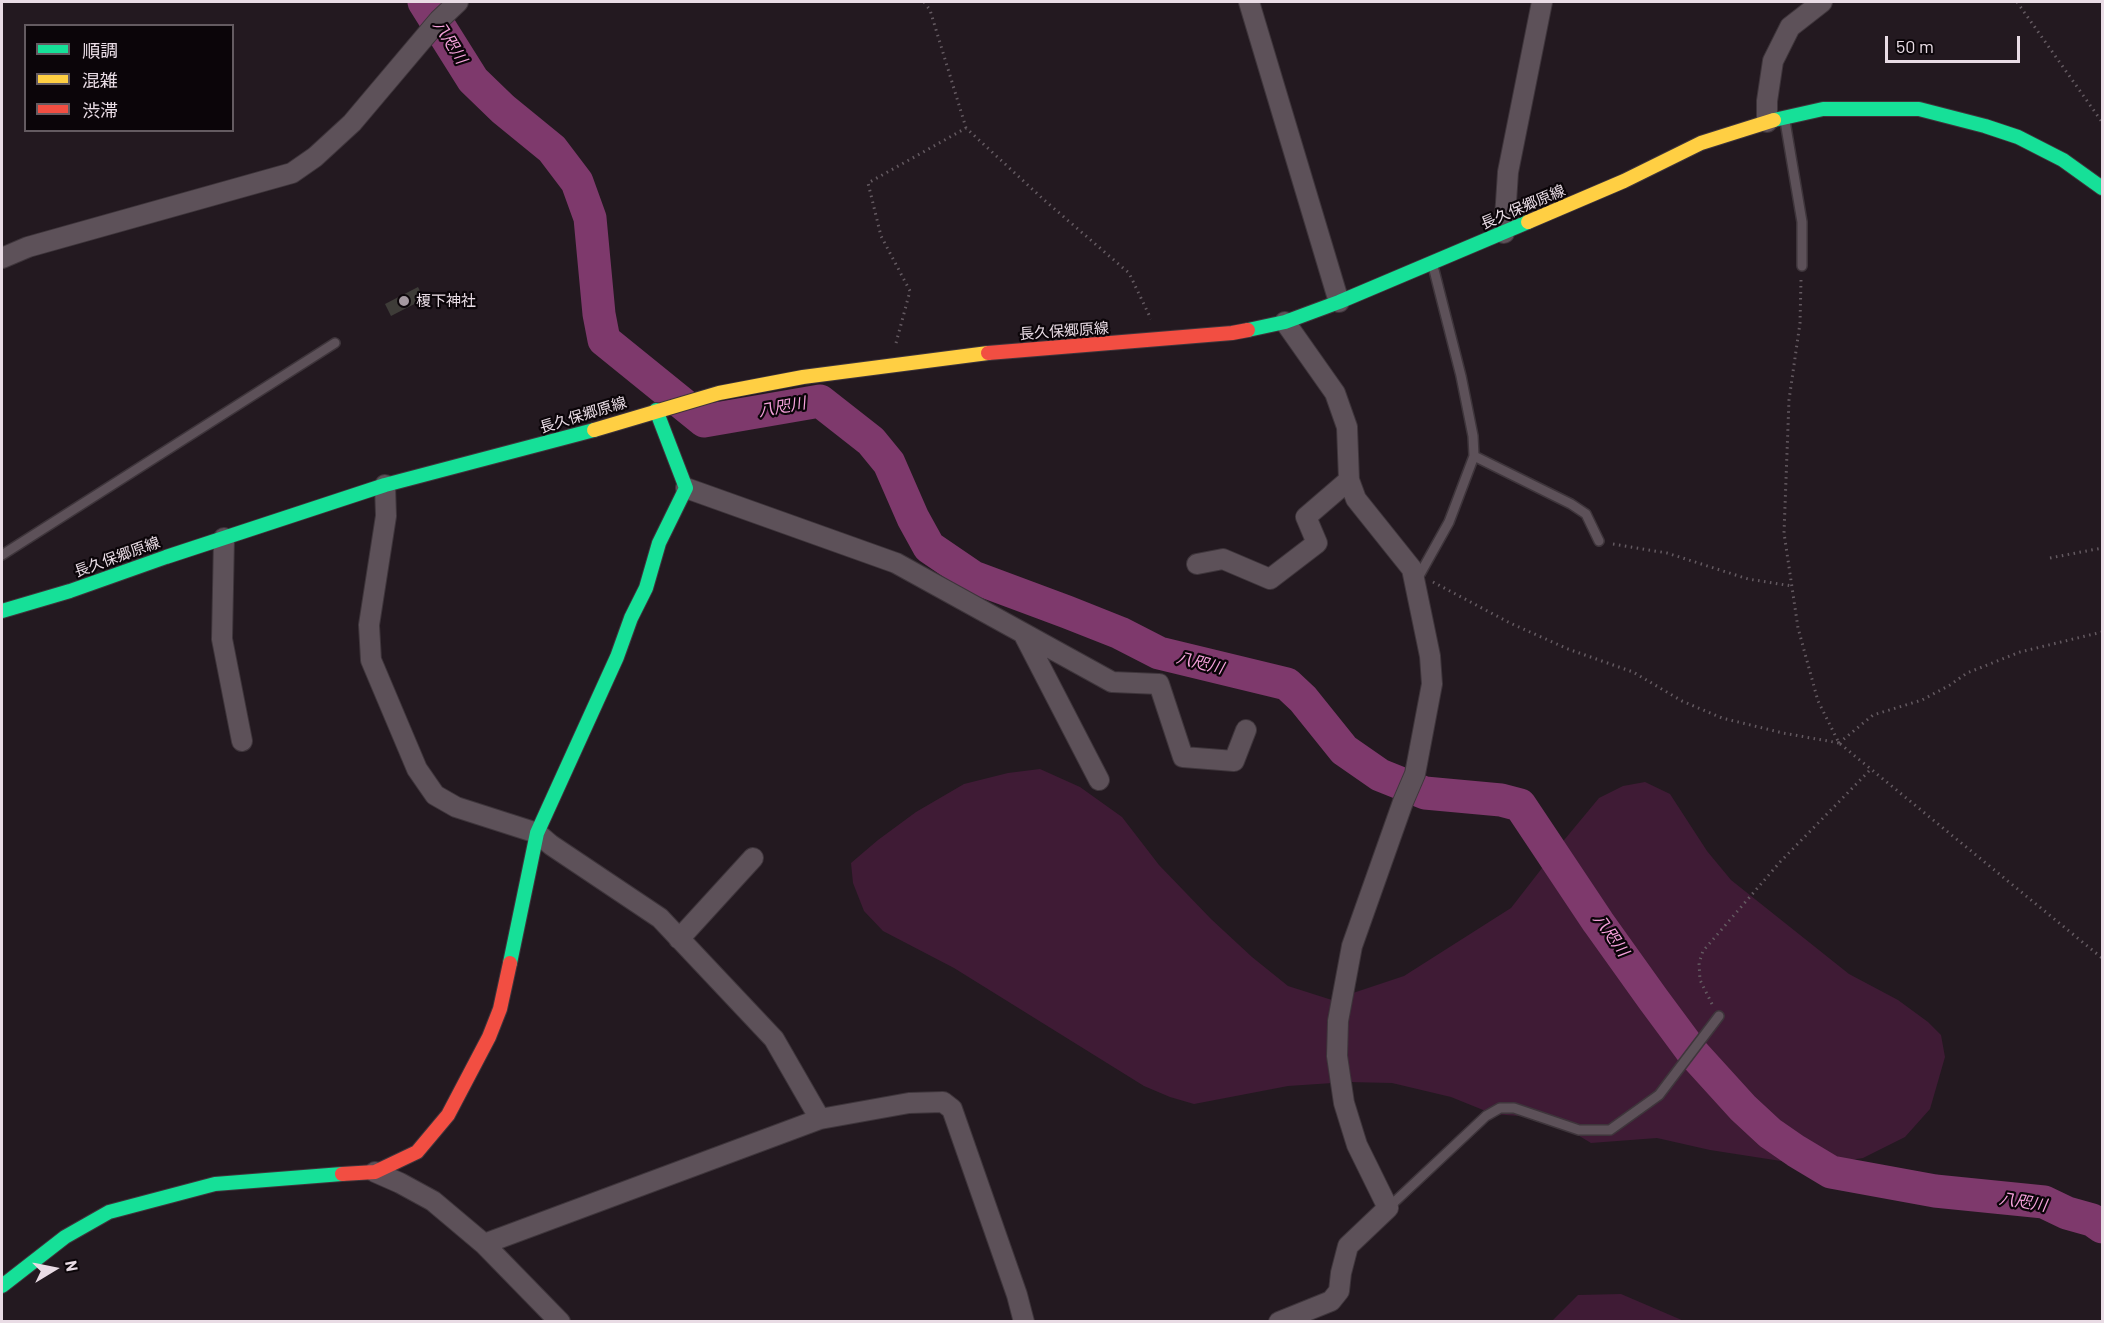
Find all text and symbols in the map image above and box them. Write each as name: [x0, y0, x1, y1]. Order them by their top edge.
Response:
water label: 八咫川: [429, 17, 471, 67]
legend: [24, 24, 234, 132]
scale bar: [1888, 24, 2023, 62]
text: 50 m: [1896, 35, 1934, 57]
text: 順調: [82, 39, 118, 61]
text: 混雑: [82, 69, 118, 91]
text: 渋滞: [82, 99, 118, 121]
street label: 長久保郷原線: [1478, 181, 1568, 233]
place label: 榎下神社: [416, 292, 476, 310]
marker: 榎下神社: [397, 294, 411, 308]
street label: 長久保郷原線: [1018, 319, 1110, 343]
street label: 長久保郷原線: [537, 393, 629, 437]
water label: 八咫川: [757, 393, 807, 421]
street label: 長久保郷原線: [72, 533, 162, 581]
water label: 八咫川: [1174, 648, 1226, 678]
water label: 八咫川: [1589, 910, 1633, 960]
water label: 八咫川: [1998, 1189, 2048, 1215]
north arrow: [24, 1239, 84, 1299]
text: N: [62, 1259, 82, 1273]

